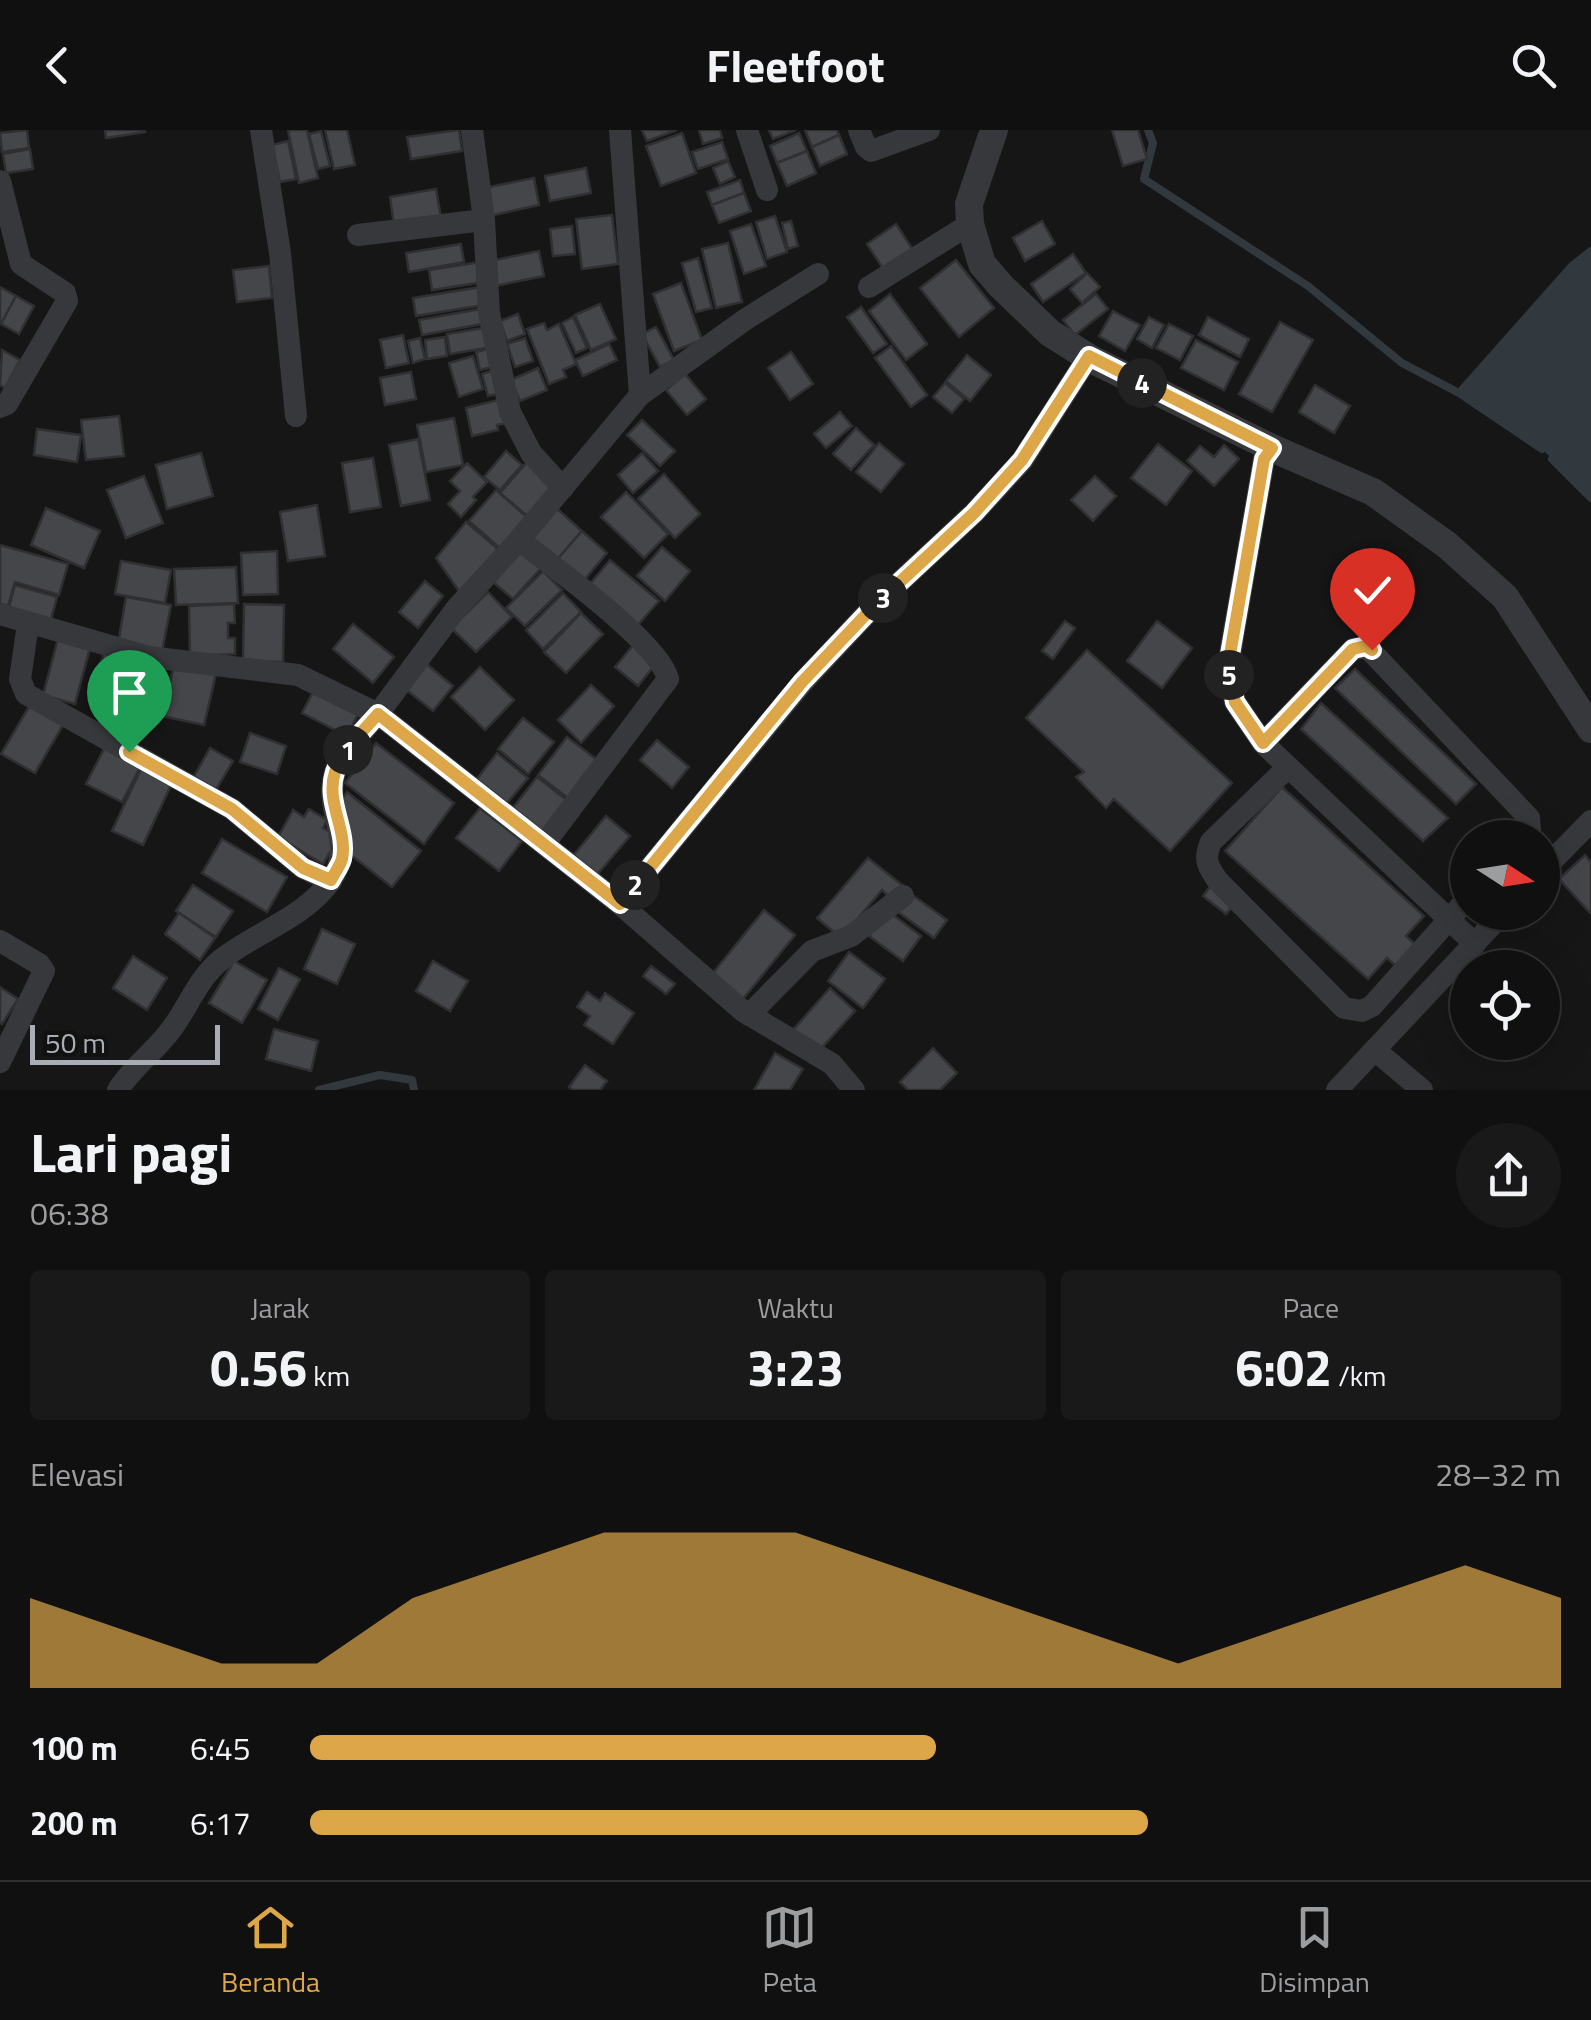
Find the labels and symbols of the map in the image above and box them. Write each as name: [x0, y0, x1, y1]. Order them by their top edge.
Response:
pin: 4: [1117, 358, 1167, 408]
pin: [1330, 548, 1415, 651]
pin: 3: [858, 573, 908, 623]
pin: [87, 650, 172, 753]
pin: 5: [1204, 650, 1254, 700]
pin: 1: [323, 725, 373, 775]
north arrow: [1450, 820, 1560, 930]
pin: 2: [610, 860, 660, 910]
scale bar: [30, 1020, 220, 1064]

